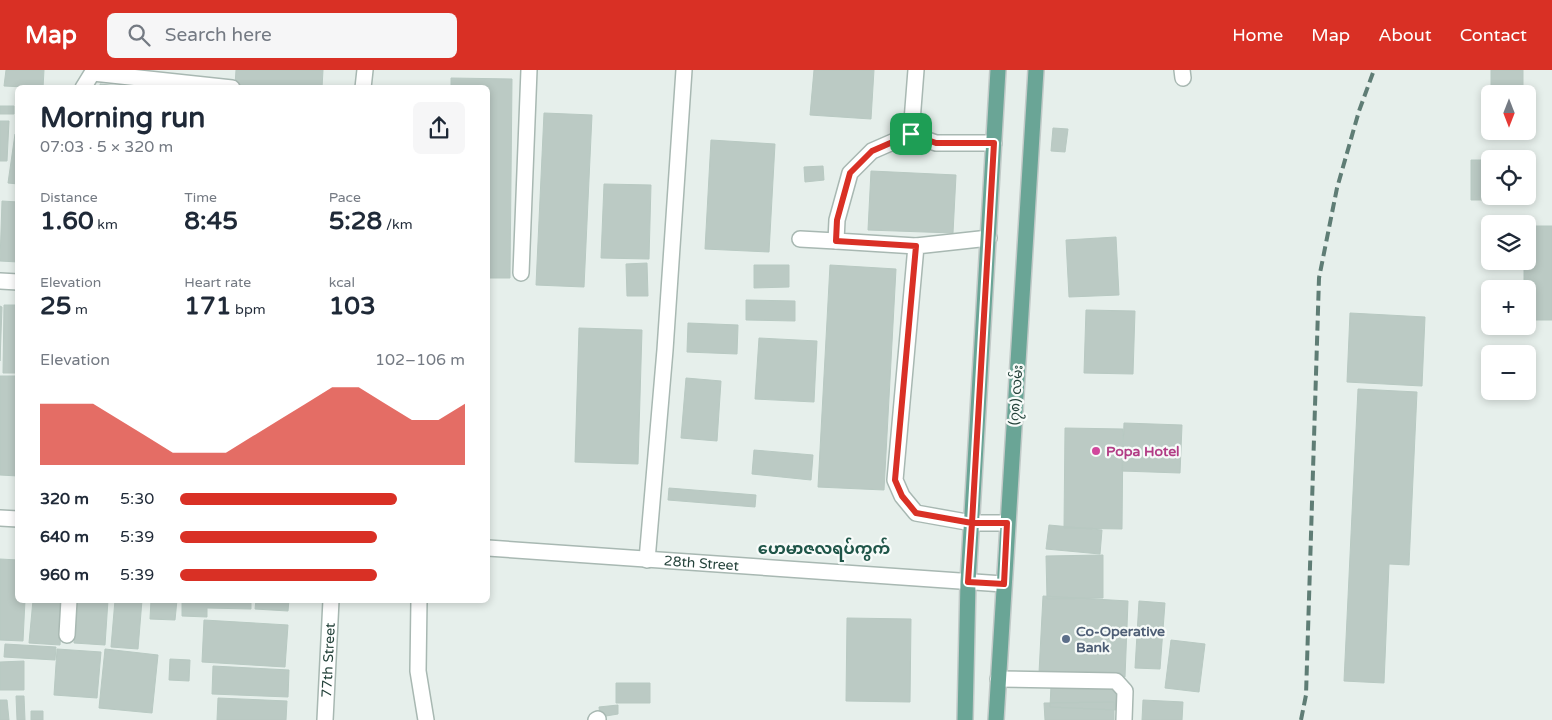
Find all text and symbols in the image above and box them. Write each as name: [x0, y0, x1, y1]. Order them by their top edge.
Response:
search box: [107, 13, 457, 58]
text: Map: [25, 21, 77, 50]
icon: search: [125, 21, 153, 49]
text: Search here: [165, 24, 272, 46]
text: Home: [1232, 24, 1283, 46]
text: Map: [1311, 24, 1350, 46]
text: About: [1378, 24, 1432, 46]
text: Contact: [1460, 24, 1527, 46]
north arrow: [1481, 85, 1536, 140]
map controls: [1481, 85, 1536, 400]
text: Morning run: [40, 101, 205, 135]
button: share: [413, 102, 465, 154]
pin: [890, 113, 932, 155]
icon: arrive: [897, 120, 925, 148]
text: 07:03 · 5 × 320 m: [40, 137, 173, 157]
button: locate: [1481, 150, 1536, 205]
text: Distance: [40, 189, 98, 206]
text: Time: [184, 189, 217, 206]
text: Pace: [329, 189, 361, 206]
text: 1.60: [40, 206, 94, 236]
text: 8:45: [184, 206, 238, 236]
text: 5:28: [329, 206, 382, 236]
button: layers: [1481, 215, 1536, 270]
text: km: [94, 216, 118, 233]
text: /km: [382, 216, 413, 233]
text: Elevation: [40, 274, 101, 291]
text: Heart rate: [184, 274, 251, 291]
text: kcal: [329, 274, 355, 291]
button: +: [1481, 280, 1536, 335]
text: 25: [40, 291, 71, 321]
text: 171: [184, 291, 231, 321]
text: 103: [329, 291, 376, 321]
text: m: [71, 301, 88, 318]
text: bpm: [231, 301, 266, 318]
button: −: [1481, 345, 1536, 400]
text: Elevation: [40, 350, 110, 370]
text: 102–106 m: [375, 350, 465, 370]
street label: (၇၈) လမ်း: [1003, 364, 1030, 426]
place label: Popa Hotel: [1106, 443, 1180, 460]
marker: Popa Hotel: [1090, 445, 1102, 457]
text: 320 m: [40, 489, 89, 509]
text: 5:30: [120, 489, 154, 509]
text: 640 m: [40, 527, 89, 547]
text: 5:39: [120, 527, 154, 547]
district label: ဟေမာဇလရပ်ကွက်: [758, 537, 890, 562]
street label: 28th Street: [663, 552, 740, 574]
text: 960 m: [40, 565, 89, 585]
text: 5:39: [120, 565, 154, 585]
street label: 77th Street: [318, 621, 338, 698]
place label: Co-Operative Bank: [1076, 623, 1165, 656]
marker: Co-Operative Bank: [1060, 633, 1072, 645]

